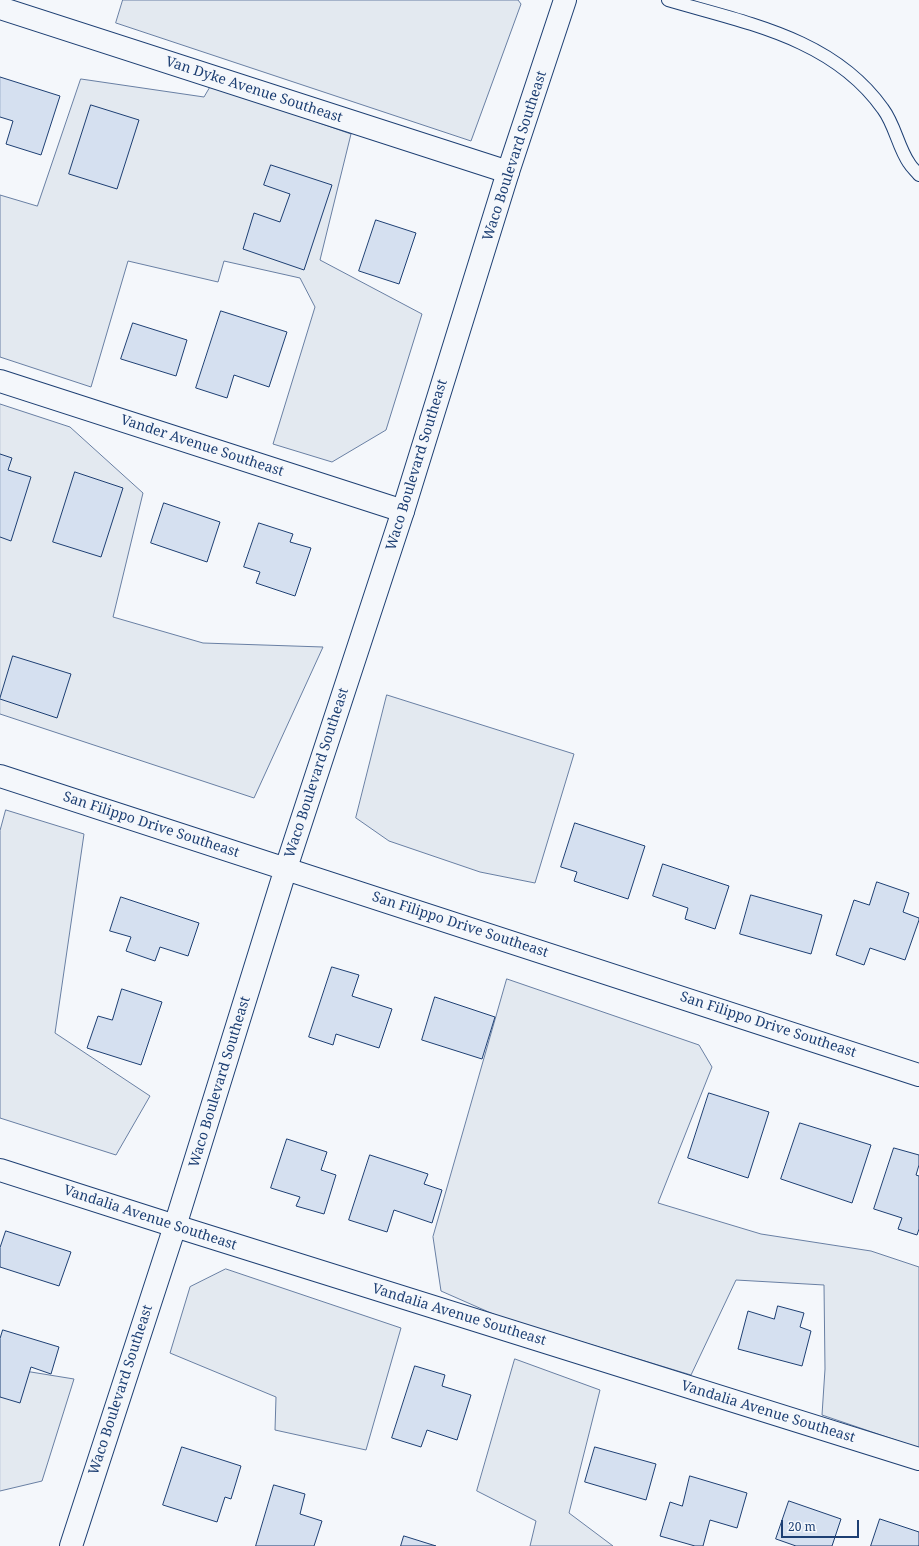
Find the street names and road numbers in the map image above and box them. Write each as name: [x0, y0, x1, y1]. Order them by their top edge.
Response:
street label: Van Dyke Avenue Southeast: [163, 53, 345, 127]
street label: Waco Boulevard Southeast: [480, 69, 550, 243]
street label: Waco Boulevard Southeast: [383, 377, 451, 553]
street label: Vander Avenue Southeast: [118, 412, 286, 480]
street label: Waco Boulevard Southeast: [282, 686, 352, 860]
street label: San Filippo Drive Southeast: [61, 789, 241, 861]
street label: San Filippo Drive Southeast: [370, 889, 550, 961]
street label: San Filippo Drive Southeast: [678, 989, 858, 1061]
street label: Waco Boulevard Southeast: [186, 994, 254, 1170]
street label: Vandalia Avenue Southeast: [61, 1182, 239, 1254]
street label: Vandalia Avenue Southeast: [370, 1281, 548, 1349]
street label: Waco Boulevard Southeast: [86, 1303, 156, 1477]
street label: Vandalia Avenue Southeast: [679, 1378, 857, 1446]

